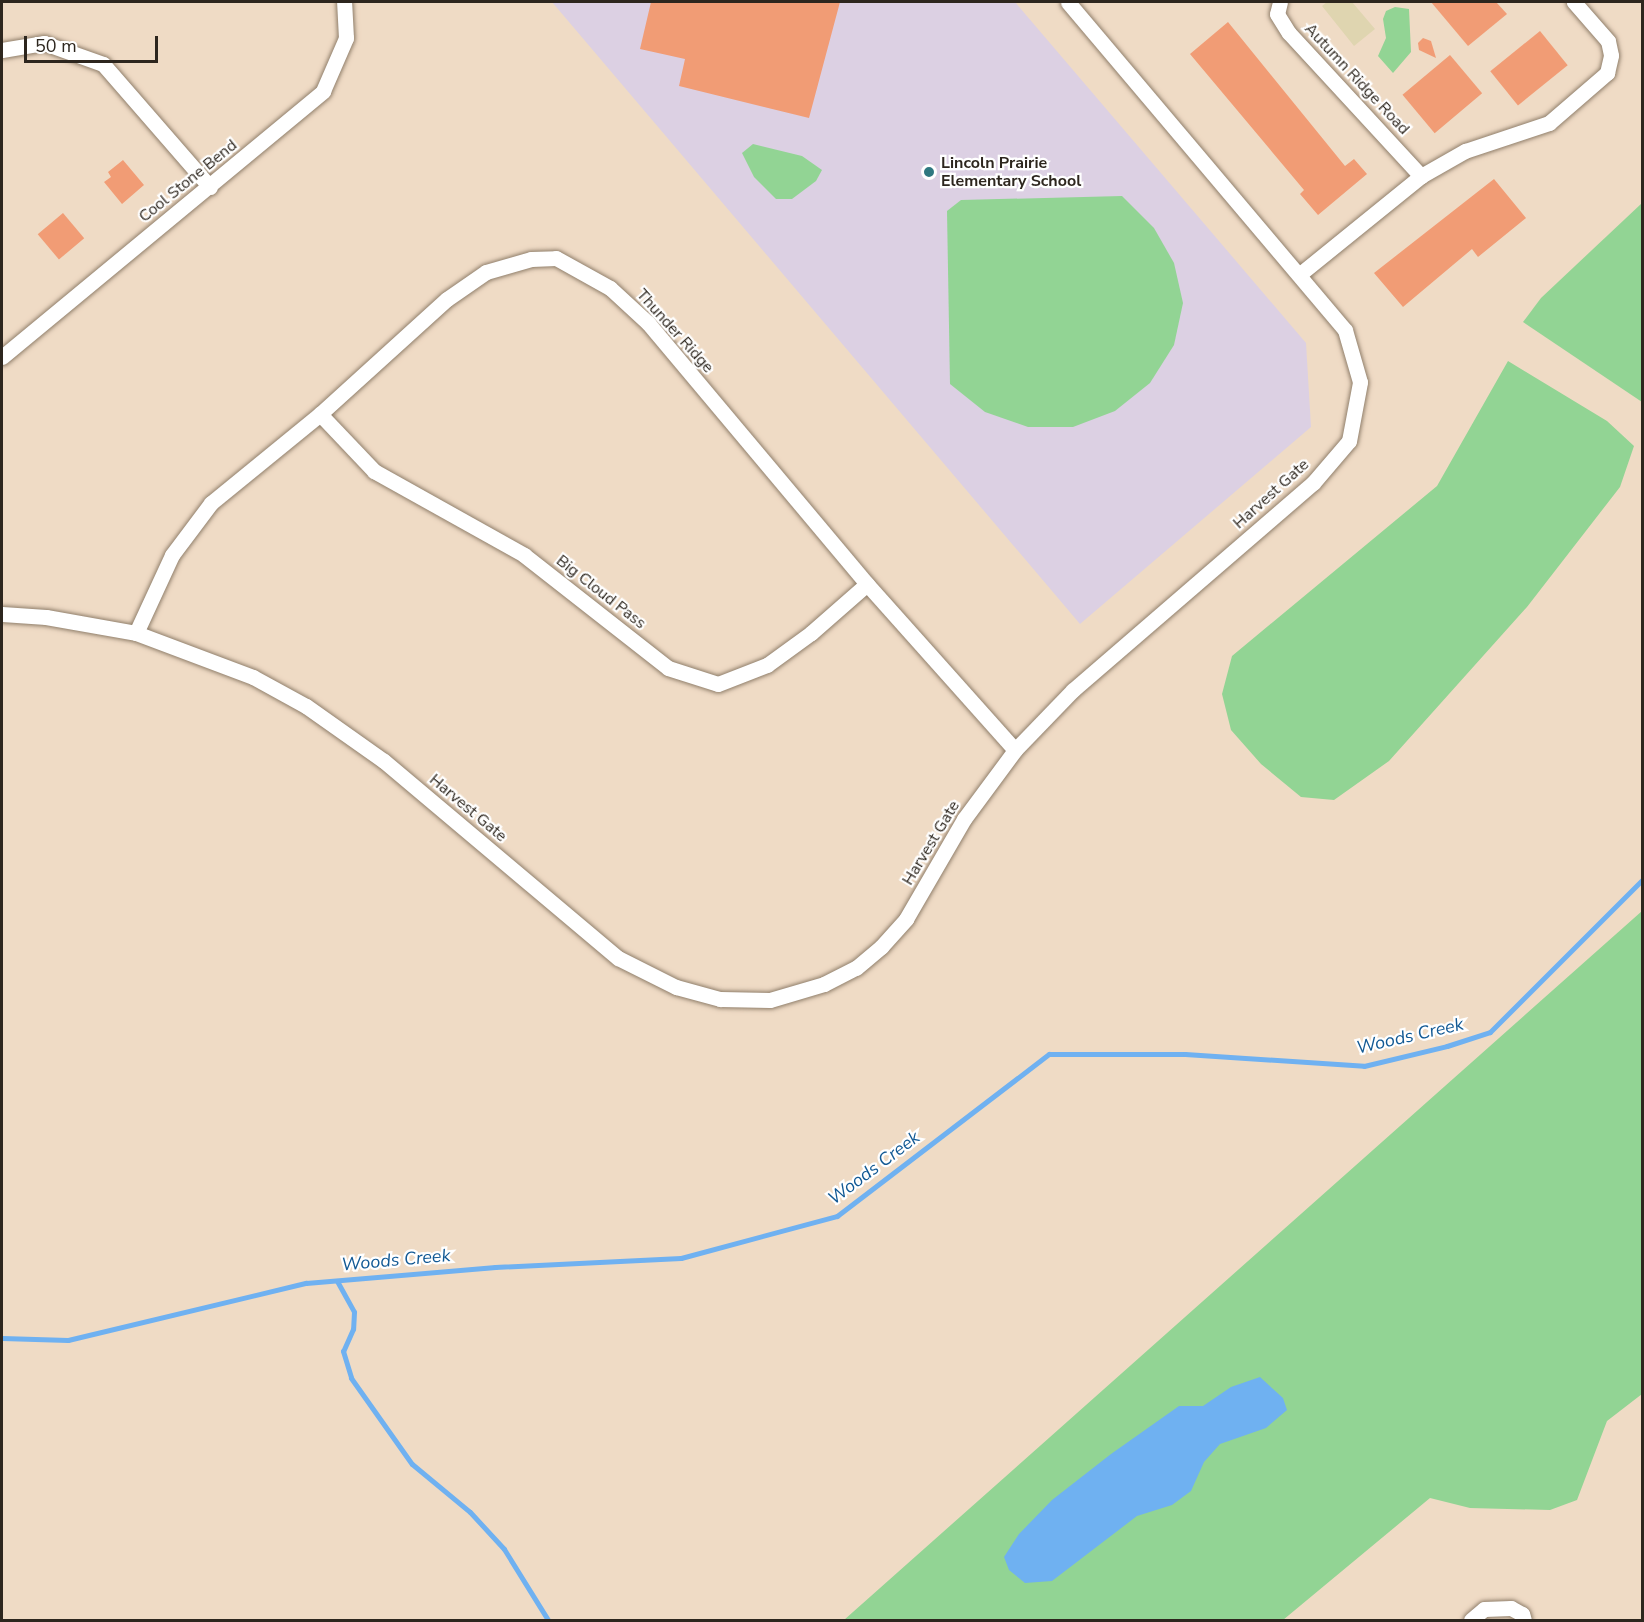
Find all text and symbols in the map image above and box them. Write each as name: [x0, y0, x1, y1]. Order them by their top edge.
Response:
street label: Autumn Ridge Road: [1301, 19, 1413, 139]
scale bar: [27, 24, 160, 62]
text: 50 m: [35, 34, 77, 58]
street label: Cool Stone Bend: [135, 136, 241, 226]
place label: Lincoln Prairie Elementary School: [941, 153, 1081, 191]
marker: Lincoln Prairie Elementary School: [922, 165, 936, 179]
street label: Thunder Ridge: [632, 285, 718, 377]
street label: Harvest Gate: [1229, 455, 1313, 533]
street label: Big Cloud Pass: [552, 551, 650, 633]
street label: Harvest Gate: [425, 770, 511, 846]
street label: Harvest Gate: [898, 797, 964, 889]
water label: Woods Creek: [1354, 1013, 1466, 1059]
water label: Woods Creek: [824, 1127, 924, 1209]
water label: Woods Creek: [341, 1244, 451, 1276]

